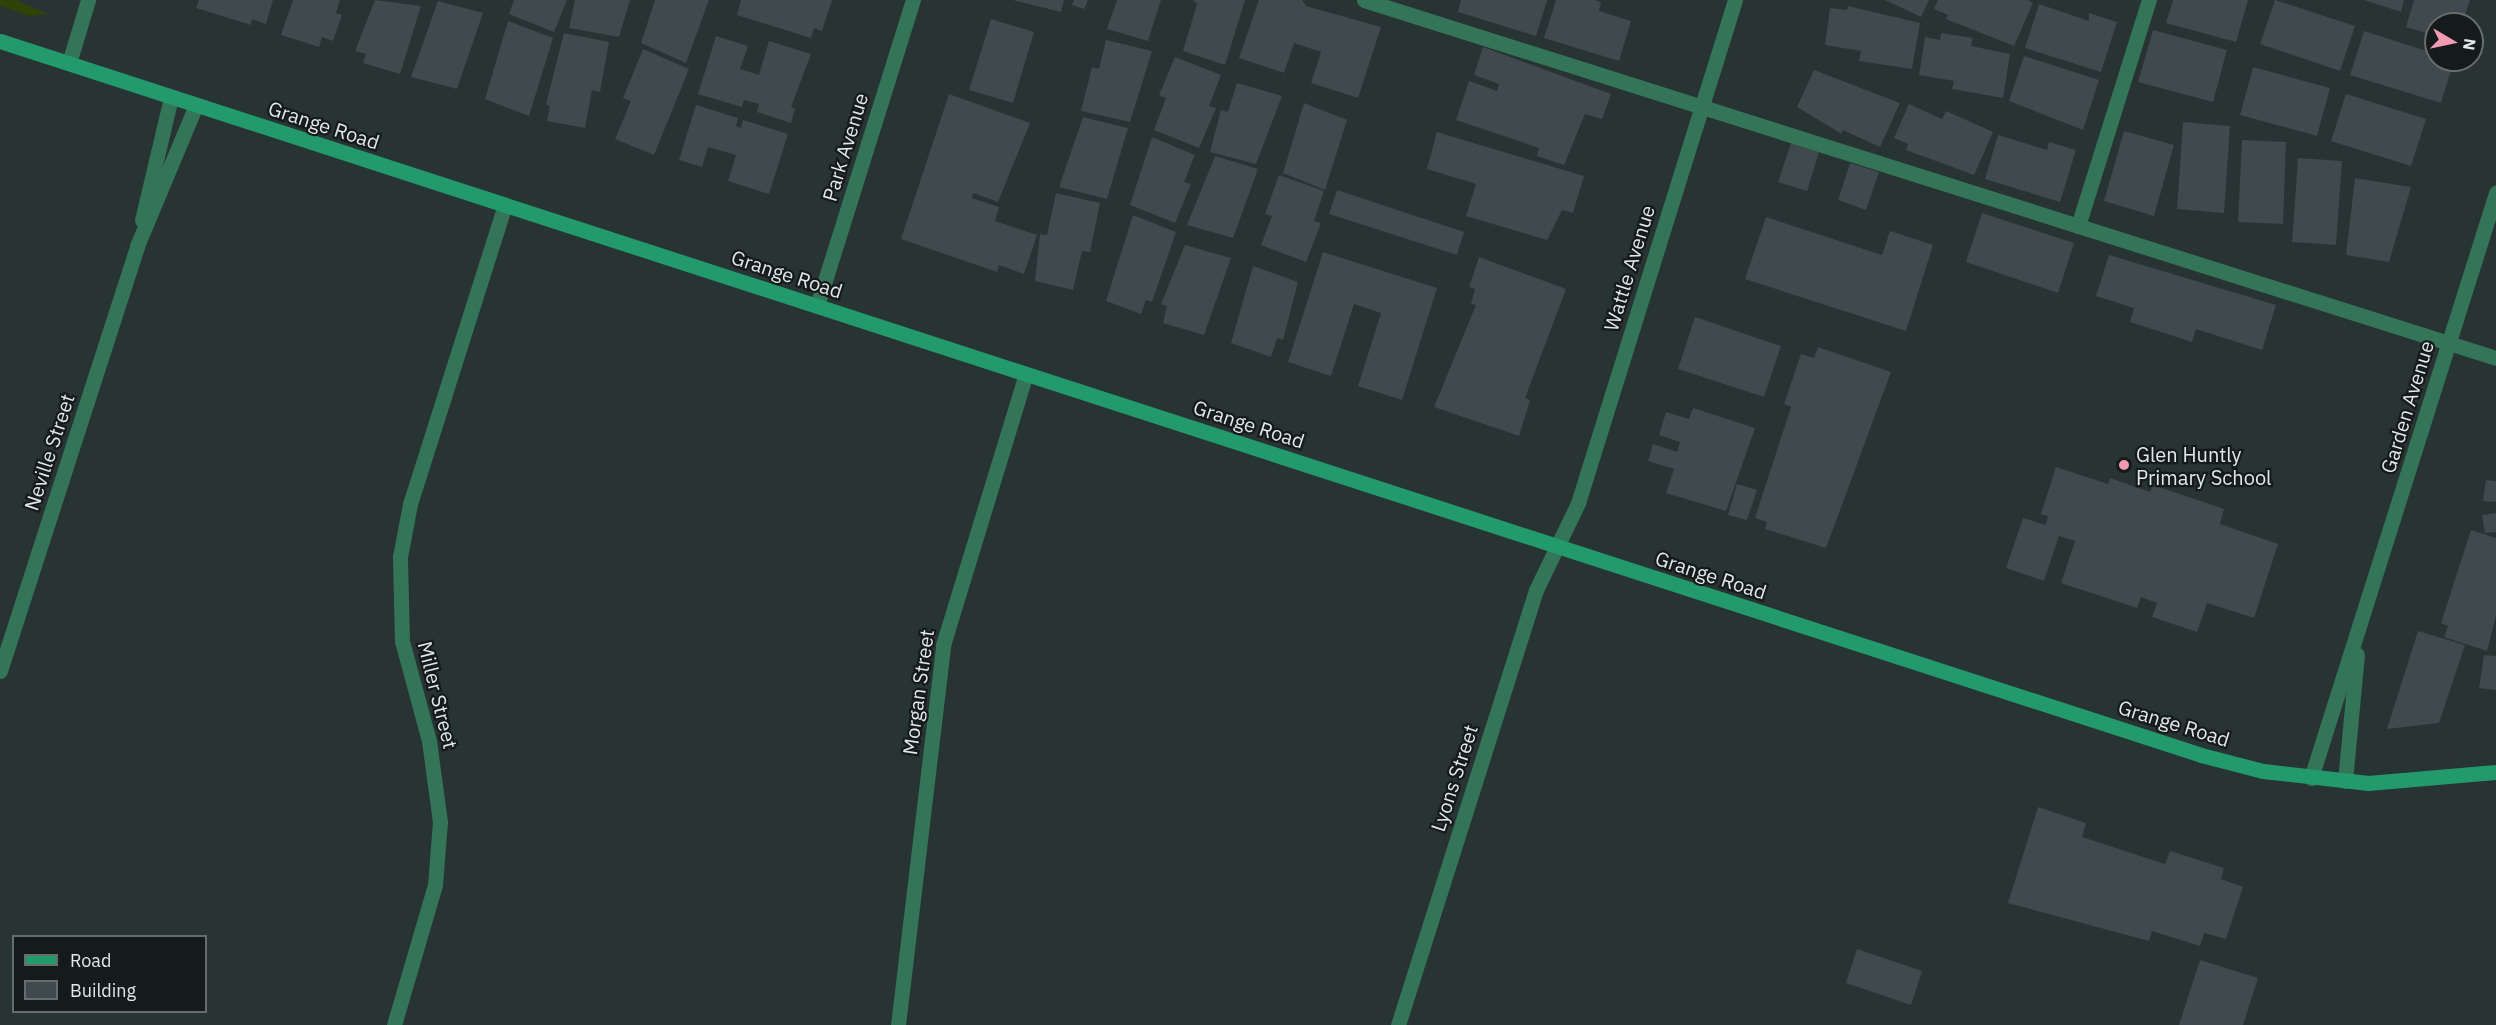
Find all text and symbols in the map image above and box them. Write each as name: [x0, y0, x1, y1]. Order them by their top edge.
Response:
north arrow: [2424, 12, 2484, 72]
text: N: [2459, 37, 2481, 52]
street label: Park Avenue: [817, 90, 873, 204]
street label: Grange Road: [265, 96, 383, 154]
street label: Wattle Avenue: [1599, 202, 1659, 334]
street label: Grange Road: [728, 245, 846, 303]
street label: Garden Avenue: [2375, 338, 2439, 476]
street label: Neville Street: [19, 391, 79, 513]
street label: Grange Road: [1190, 395, 1308, 453]
place label: Glen Huntly Primary School: [2136, 442, 2272, 489]
marker: Glen Huntly Primary School: [2117, 458, 2131, 472]
street label: Grange Road: [1652, 546, 1770, 604]
street label: Morgan Street: [897, 628, 939, 756]
street label: Miller Street: [413, 639, 463, 751]
street label: Grange Road: [2115, 695, 2233, 751]
street label: Lyons Street: [1425, 722, 1483, 834]
legend: [12, 935, 207, 1013]
text: Road: [70, 949, 111, 972]
text: Building: [70, 979, 136, 1002]

